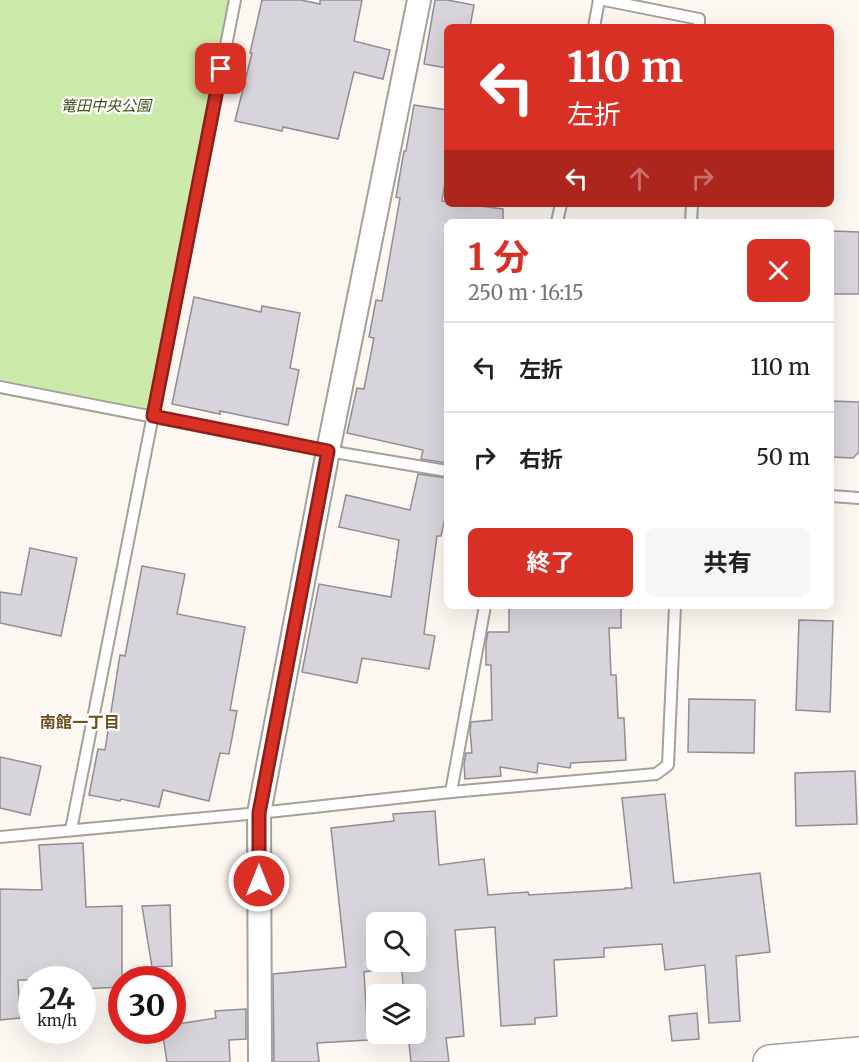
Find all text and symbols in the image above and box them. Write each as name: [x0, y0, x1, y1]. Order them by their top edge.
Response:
text: 110 m: [567, 41, 683, 93]
pin: [195, 43, 246, 94]
icon: left: [468, 48, 546, 126]
icon: arrive: [204, 52, 237, 85]
park label: 篭田中央公園: [61, 96, 153, 115]
text: 左折: [567, 97, 621, 131]
icon: left: [560, 162, 593, 195]
icon: ahead: [623, 162, 656, 195]
icon: right: [686, 162, 719, 195]
text: 1 分: [468, 235, 529, 280]
button: close: [747, 239, 810, 302]
text: 250 m · 16:15: [468, 280, 584, 305]
icon: left: [468, 351, 501, 384]
text: 110 m: [751, 353, 810, 381]
text: 左折: [519, 355, 563, 383]
icon: right: [468, 441, 501, 474]
text: 50 m: [756, 443, 810, 471]
text: 右折: [519, 445, 563, 473]
button: 終了: [468, 528, 633, 597]
button: 共有: [645, 528, 810, 597]
district label: 南館一丁目: [40, 712, 120, 732]
position arrow: [227, 849, 291, 913]
map controls: [366, 912, 426, 1044]
button: search: [366, 912, 426, 972]
speed limit sign: 30: [108, 966, 186, 1044]
text: 24: [39, 979, 75, 1017]
button: layers: [366, 984, 426, 1044]
text: km/h: [37, 1011, 77, 1030]

